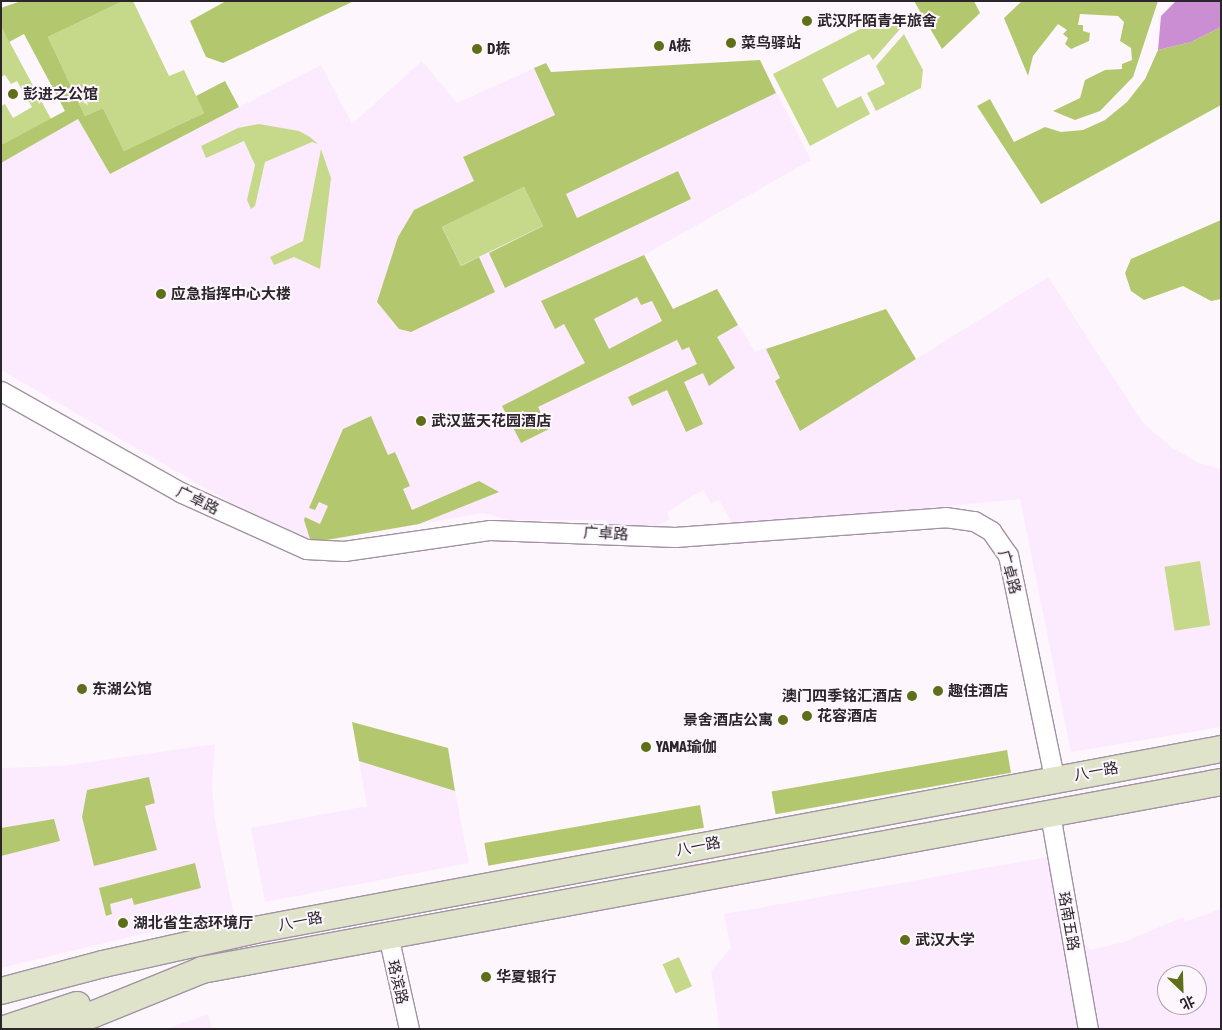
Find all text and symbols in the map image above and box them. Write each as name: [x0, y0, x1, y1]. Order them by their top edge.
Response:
place label: 武汉阡陌青年旅舍: [817, 12, 937, 30]
marker: 武汉阡陌青年旅舍: [801, 15, 813, 27]
place label: 菜鸟驿站: [741, 34, 801, 52]
place label: A栋: [669, 37, 691, 55]
marker: 菜鸟驿站: [725, 37, 737, 49]
place label: D栋: [487, 40, 510, 58]
marker: A栋: [653, 40, 665, 52]
marker: D栋: [471, 43, 483, 55]
place label: 彭进之公馆: [23, 85, 98, 103]
marker: 彭进之公馆: [7, 88, 19, 100]
place label: 应急指挥中心大楼: [171, 285, 291, 303]
marker: 应急指挥中心大楼: [155, 288, 167, 300]
place label: 武汉蓝天花园酒店: [431, 412, 551, 430]
marker: 武汉蓝天花园酒店: [415, 415, 427, 427]
street label: 广卓路: [174, 482, 222, 518]
street label: 广卓路: [583, 523, 629, 543]
street label: 广卓路: [995, 548, 1025, 596]
place label: 东湖公馆: [92, 680, 152, 698]
place label: 趣住酒店: [948, 682, 1008, 700]
marker: 东湖公馆: [76, 683, 88, 695]
marker: 趣住酒店: [932, 685, 944, 697]
place label: 澳门四季铭汇酒店: [782, 687, 902, 705]
marker: 澳门四季铭汇酒店: [906, 690, 918, 702]
place label: 花容酒店: [817, 707, 877, 725]
marker: 花容酒店: [801, 710, 813, 722]
place label: 景舍酒店公寓: [683, 711, 773, 729]
marker: 景舍酒店公寓: [777, 714, 789, 726]
place label: YAMA瑜伽: [656, 738, 717, 756]
marker: YAMA瑜伽: [640, 741, 652, 753]
street label: 八一路: [1072, 758, 1120, 784]
street label: 八一路: [674, 833, 722, 859]
street label: 珞南五路: [1055, 890, 1083, 952]
street label: 八一路: [276, 908, 324, 934]
place label: 湖北省生态环境厅: [133, 914, 253, 932]
marker: 湖北省生态环境厅: [117, 917, 129, 929]
place label: 武汉大学: [915, 931, 975, 949]
marker: 武汉大学: [899, 934, 911, 946]
street label: 珞滨路: [384, 958, 412, 1006]
north arrow: [1157, 965, 1207, 1015]
place label: 华夏银行: [496, 968, 556, 986]
marker: 华夏银行: [480, 971, 492, 983]
text: 北: [1178, 993, 1197, 1013]

